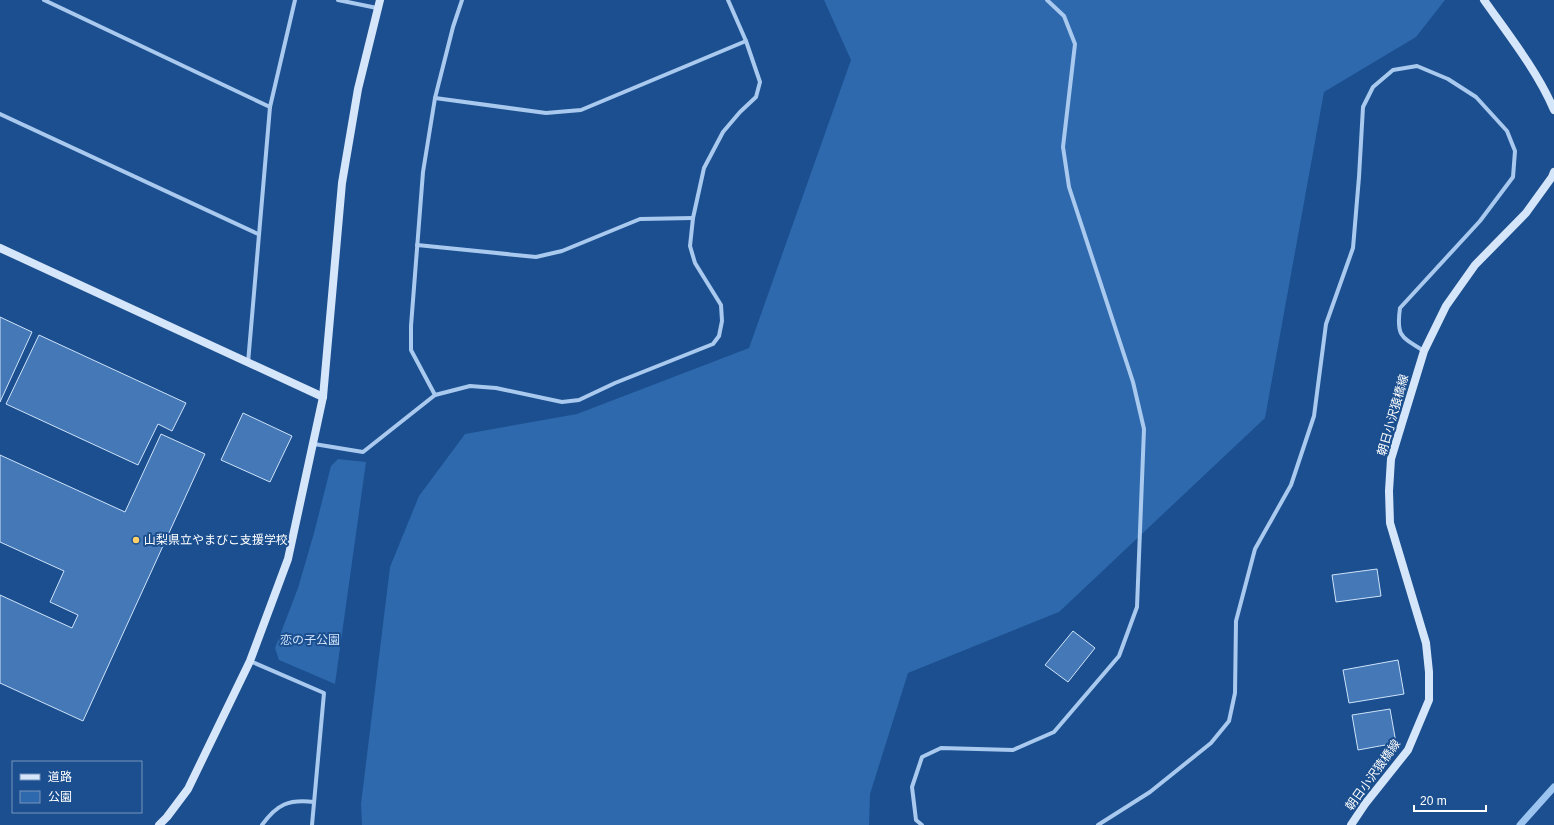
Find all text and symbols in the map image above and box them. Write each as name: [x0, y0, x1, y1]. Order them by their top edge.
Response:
street label: 朝日小沢猿橋線: [1375, 373, 1411, 457]
place label: 山梨県立やまびこ支援学校: [144, 533, 288, 547]
marker: 山梨県立やまびこ支援学校: [131, 535, 141, 545]
park label: 恋の子公園: [280, 633, 340, 647]
street label: 朝日小沢猿橋線: [1343, 737, 1403, 813]
legend: [12, 761, 142, 813]
text: 道路: [48, 770, 72, 784]
scale bar: [1414, 787, 1486, 813]
text: 公園: [48, 790, 72, 804]
text: 20 m: [1420, 794, 1447, 808]

